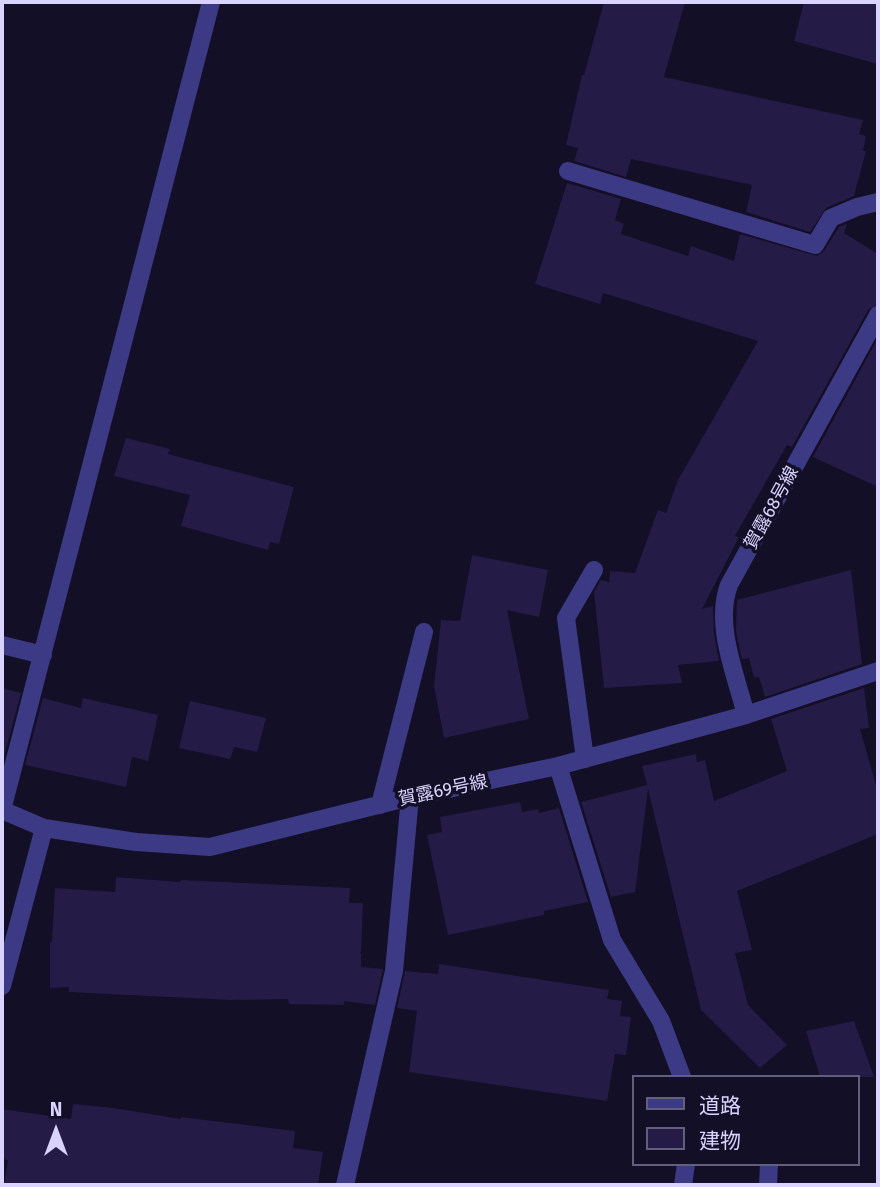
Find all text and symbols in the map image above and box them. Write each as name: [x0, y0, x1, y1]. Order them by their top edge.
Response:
street label: 賀露68号線: [740, 463, 804, 553]
street label: 賀露69号線: [396, 771, 490, 811]
legend: [632, 1075, 859, 1166]
text: 道路: [699, 1093, 741, 1119]
north arrow: [21, 1096, 91, 1166]
text: N: [50, 1098, 62, 1121]
text: 建物: [699, 1128, 741, 1154]

